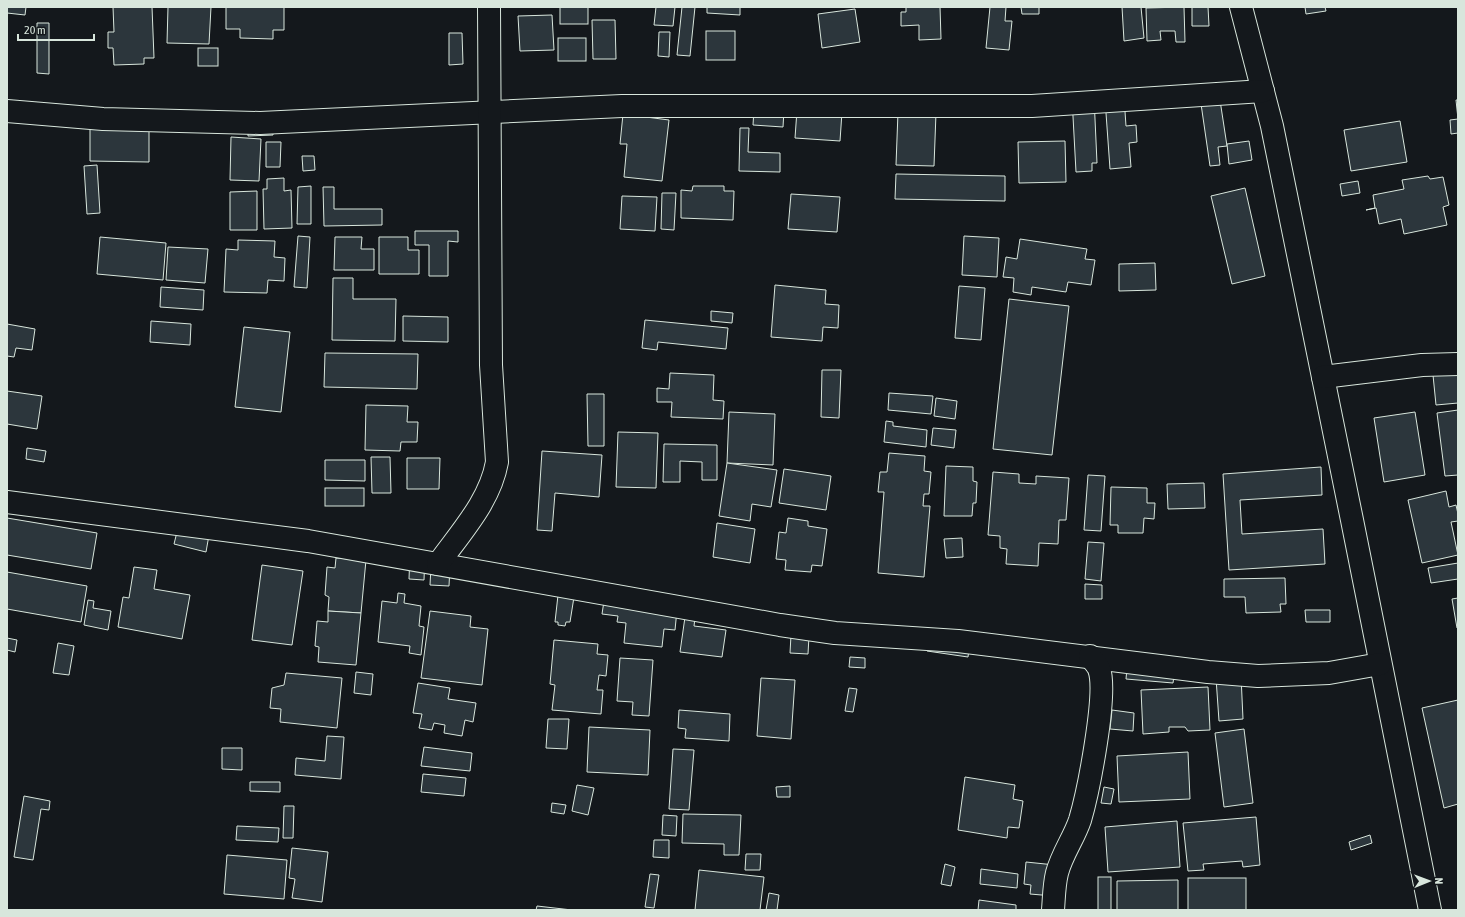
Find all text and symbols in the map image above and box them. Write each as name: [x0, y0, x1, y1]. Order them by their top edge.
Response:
scale bar: [18, 16, 94, 42]
text: 20 m: [24, 23, 46, 37]
north arrow: [1409, 861, 1449, 901]
text: N: [1433, 877, 1445, 884]

